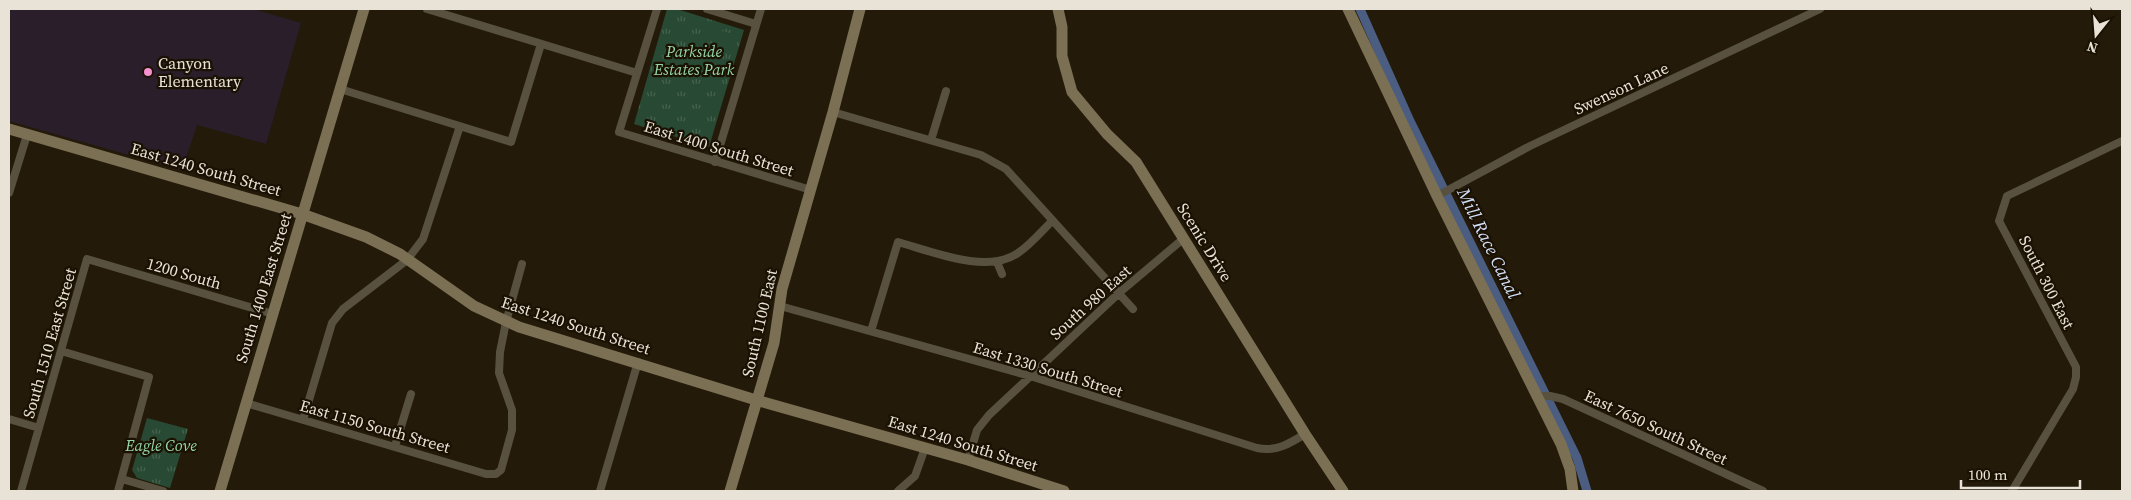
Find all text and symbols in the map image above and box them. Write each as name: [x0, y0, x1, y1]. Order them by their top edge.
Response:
north arrow: [2071, 10, 2121, 60]
text: N: [2084, 36, 2100, 58]
park label: Parkside Estates Park: [653, 40, 735, 80]
place label: Canyon Elementary: [158, 52, 242, 92]
street label: Swenson Lane: [1570, 56, 1672, 120]
marker: Canyon Elementary: [142, 66, 154, 78]
street label: East 1400 South Street: [641, 115, 797, 181]
street label: East 1240 South Street: [128, 137, 285, 201]
water label: Mill Race Canal: [1451, 182, 1527, 303]
street label: Scenic Drive: [1172, 199, 1238, 285]
street label: South 1400 East Street: [230, 210, 296, 366]
street label: South 300 East: [2014, 231, 2080, 333]
street label: 1200 South: [144, 252, 224, 294]
street label: South 980 East: [1045, 259, 1136, 344]
street label: South 1510 East Street: [17, 264, 81, 421]
street label: South 1100 East: [736, 266, 782, 379]
street label: East 1240 South Street: [499, 291, 654, 360]
street label: East 1330 South Street: [970, 336, 1126, 402]
street label: East 7650 South Street: [1581, 384, 1732, 470]
street label: East 1150 South Street: [297, 394, 454, 458]
street label: East 1240 South Street: [885, 410, 1041, 476]
park label: Eagle Cove: [124, 434, 197, 456]
scale bar: [1961, 458, 2080, 490]
text: 100 m: [1968, 464, 2008, 485]

